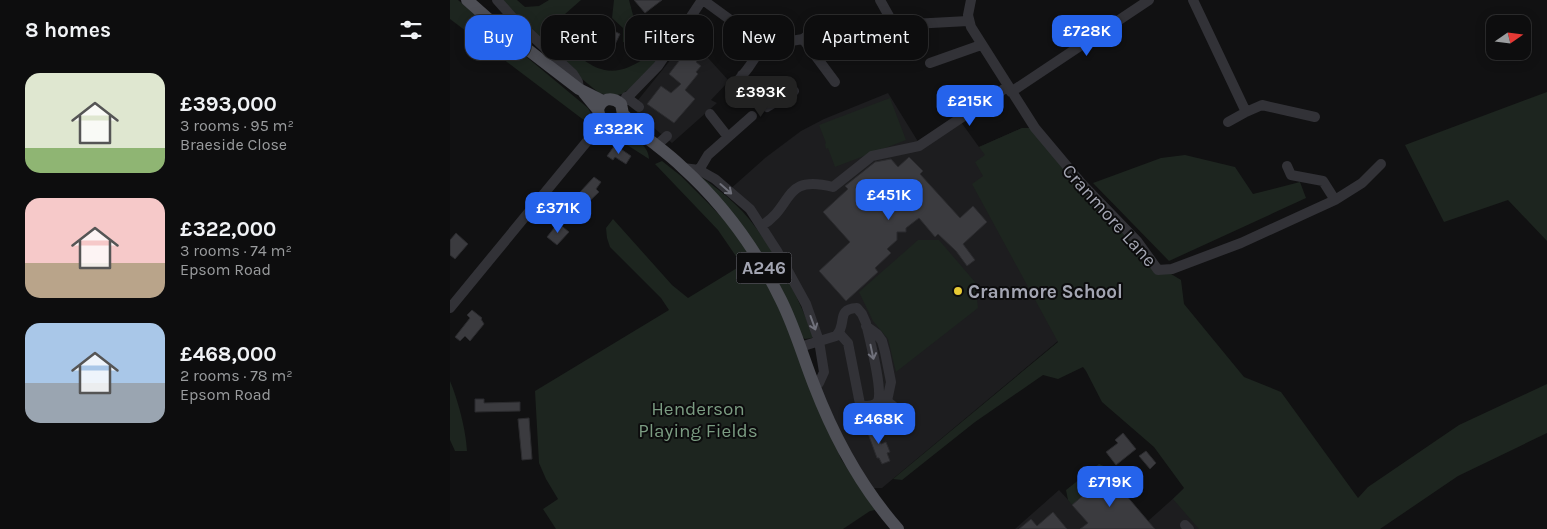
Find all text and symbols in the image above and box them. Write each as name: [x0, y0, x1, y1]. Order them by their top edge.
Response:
chip: Buy: [465, 15, 531, 60]
chip: Rent: [541, 15, 615, 60]
chip: Filters: [625, 15, 713, 60]
chip: New: [723, 15, 794, 60]
chip: Apartment: [804, 15, 928, 60]
pin: £728K: [1052, 15, 1122, 57]
north arrow: [1486, 15, 1531, 60]
map controls: [1486, 15, 1531, 60]
icon: filters: [397, 16, 425, 44]
text: 8 homes: [25, 18, 111, 42]
text: £728K: [1063, 21, 1111, 40]
pin: £393K: [726, 76, 796, 118]
text: £393K: [736, 82, 786, 101]
pin: £215K: [935, 84, 1005, 127]
text: £215K: [948, 91, 992, 110]
text: £393,000: [180, 92, 277, 116]
icon: home: [65, 93, 125, 153]
pin: £322K: [584, 112, 654, 155]
text: 3 rooms · 95 m²: [180, 116, 294, 135]
text: £322K: [594, 119, 644, 138]
text: Braeside Close: [180, 135, 287, 154]
street label: Cranmore Lane: [1057, 160, 1161, 271]
pin: £451K: [854, 178, 924, 221]
one-way arrow: [719, 183, 732, 194]
text: £451K: [867, 185, 911, 204]
pin: £371K: [523, 192, 593, 234]
text: £371K: [536, 198, 580, 217]
text: £322,000: [180, 217, 276, 241]
icon: home: [65, 218, 125, 278]
text: 3 rooms · 74 m²: [180, 241, 292, 260]
road number: A246: [736, 252, 792, 284]
text: Epsom Road: [180, 260, 271, 279]
place label: Cranmore School: [968, 281, 1123, 303]
marker: Cranmore School: [952, 285, 964, 297]
one-way arrow: [809, 315, 818, 330]
text: £468,000: [180, 342, 277, 366]
icon: home: [65, 343, 125, 403]
one-way arrow: [868, 344, 877, 360]
text: 2 rooms · 78 m²: [180, 366, 293, 385]
text: Epsom Road: [180, 385, 271, 404]
park label: Henderson Playing Fields: [638, 398, 758, 442]
pin: £468K: [844, 402, 914, 445]
text: £468K: [854, 409, 904, 428]
pin: £719K: [1075, 466, 1145, 508]
text: £719K: [1088, 472, 1132, 491]

